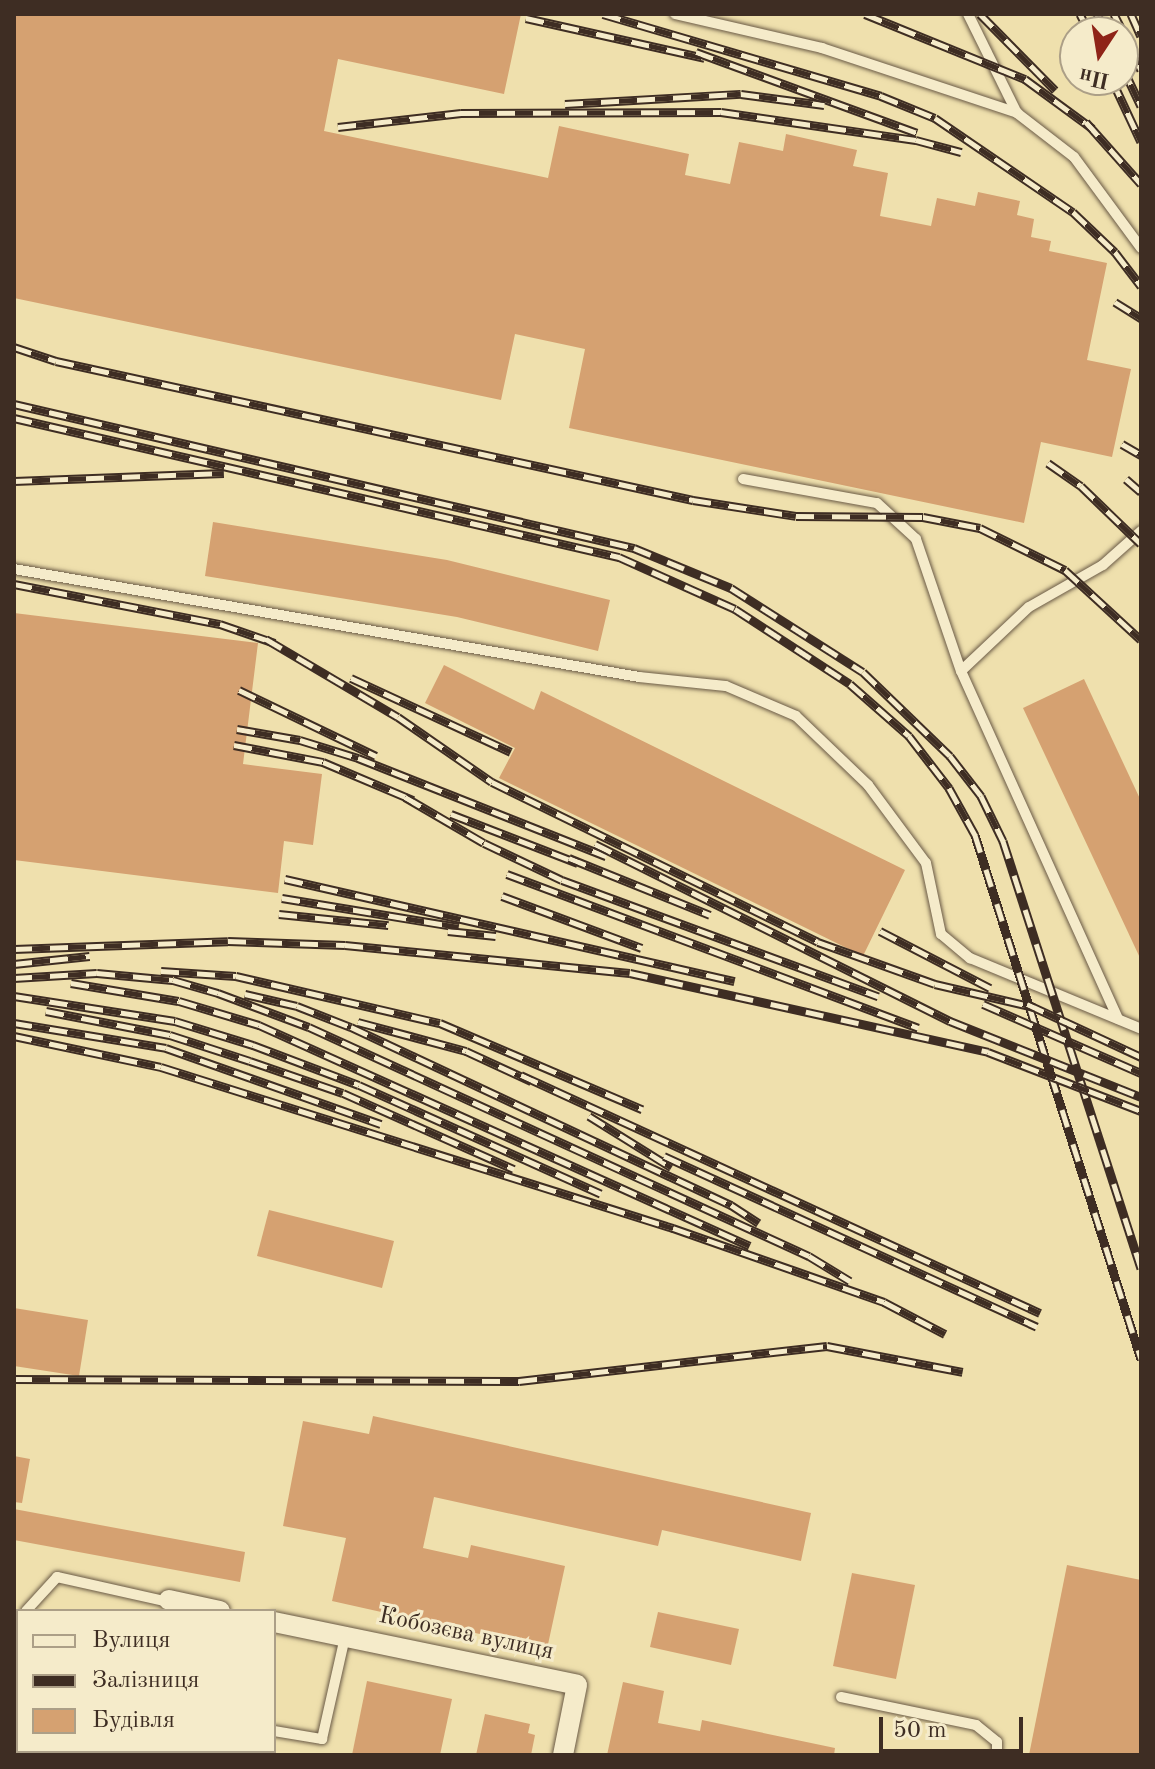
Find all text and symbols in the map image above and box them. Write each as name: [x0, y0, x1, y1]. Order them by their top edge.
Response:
north arrow: [1059, 16, 1139, 96]
text: Пн: [1077, 64, 1112, 91]
street label: Кобозєва вулиця: [376, 1602, 556, 1668]
legend: [16, 1609, 276, 1753]
text: Вулиця: [92, 1629, 171, 1653]
text: Залізниця: [92, 1669, 200, 1693]
scale bar: [883, 1701, 1027, 1751]
text: Будівля: [92, 1709, 175, 1733]
text: 50 m: [893, 1719, 947, 1743]

